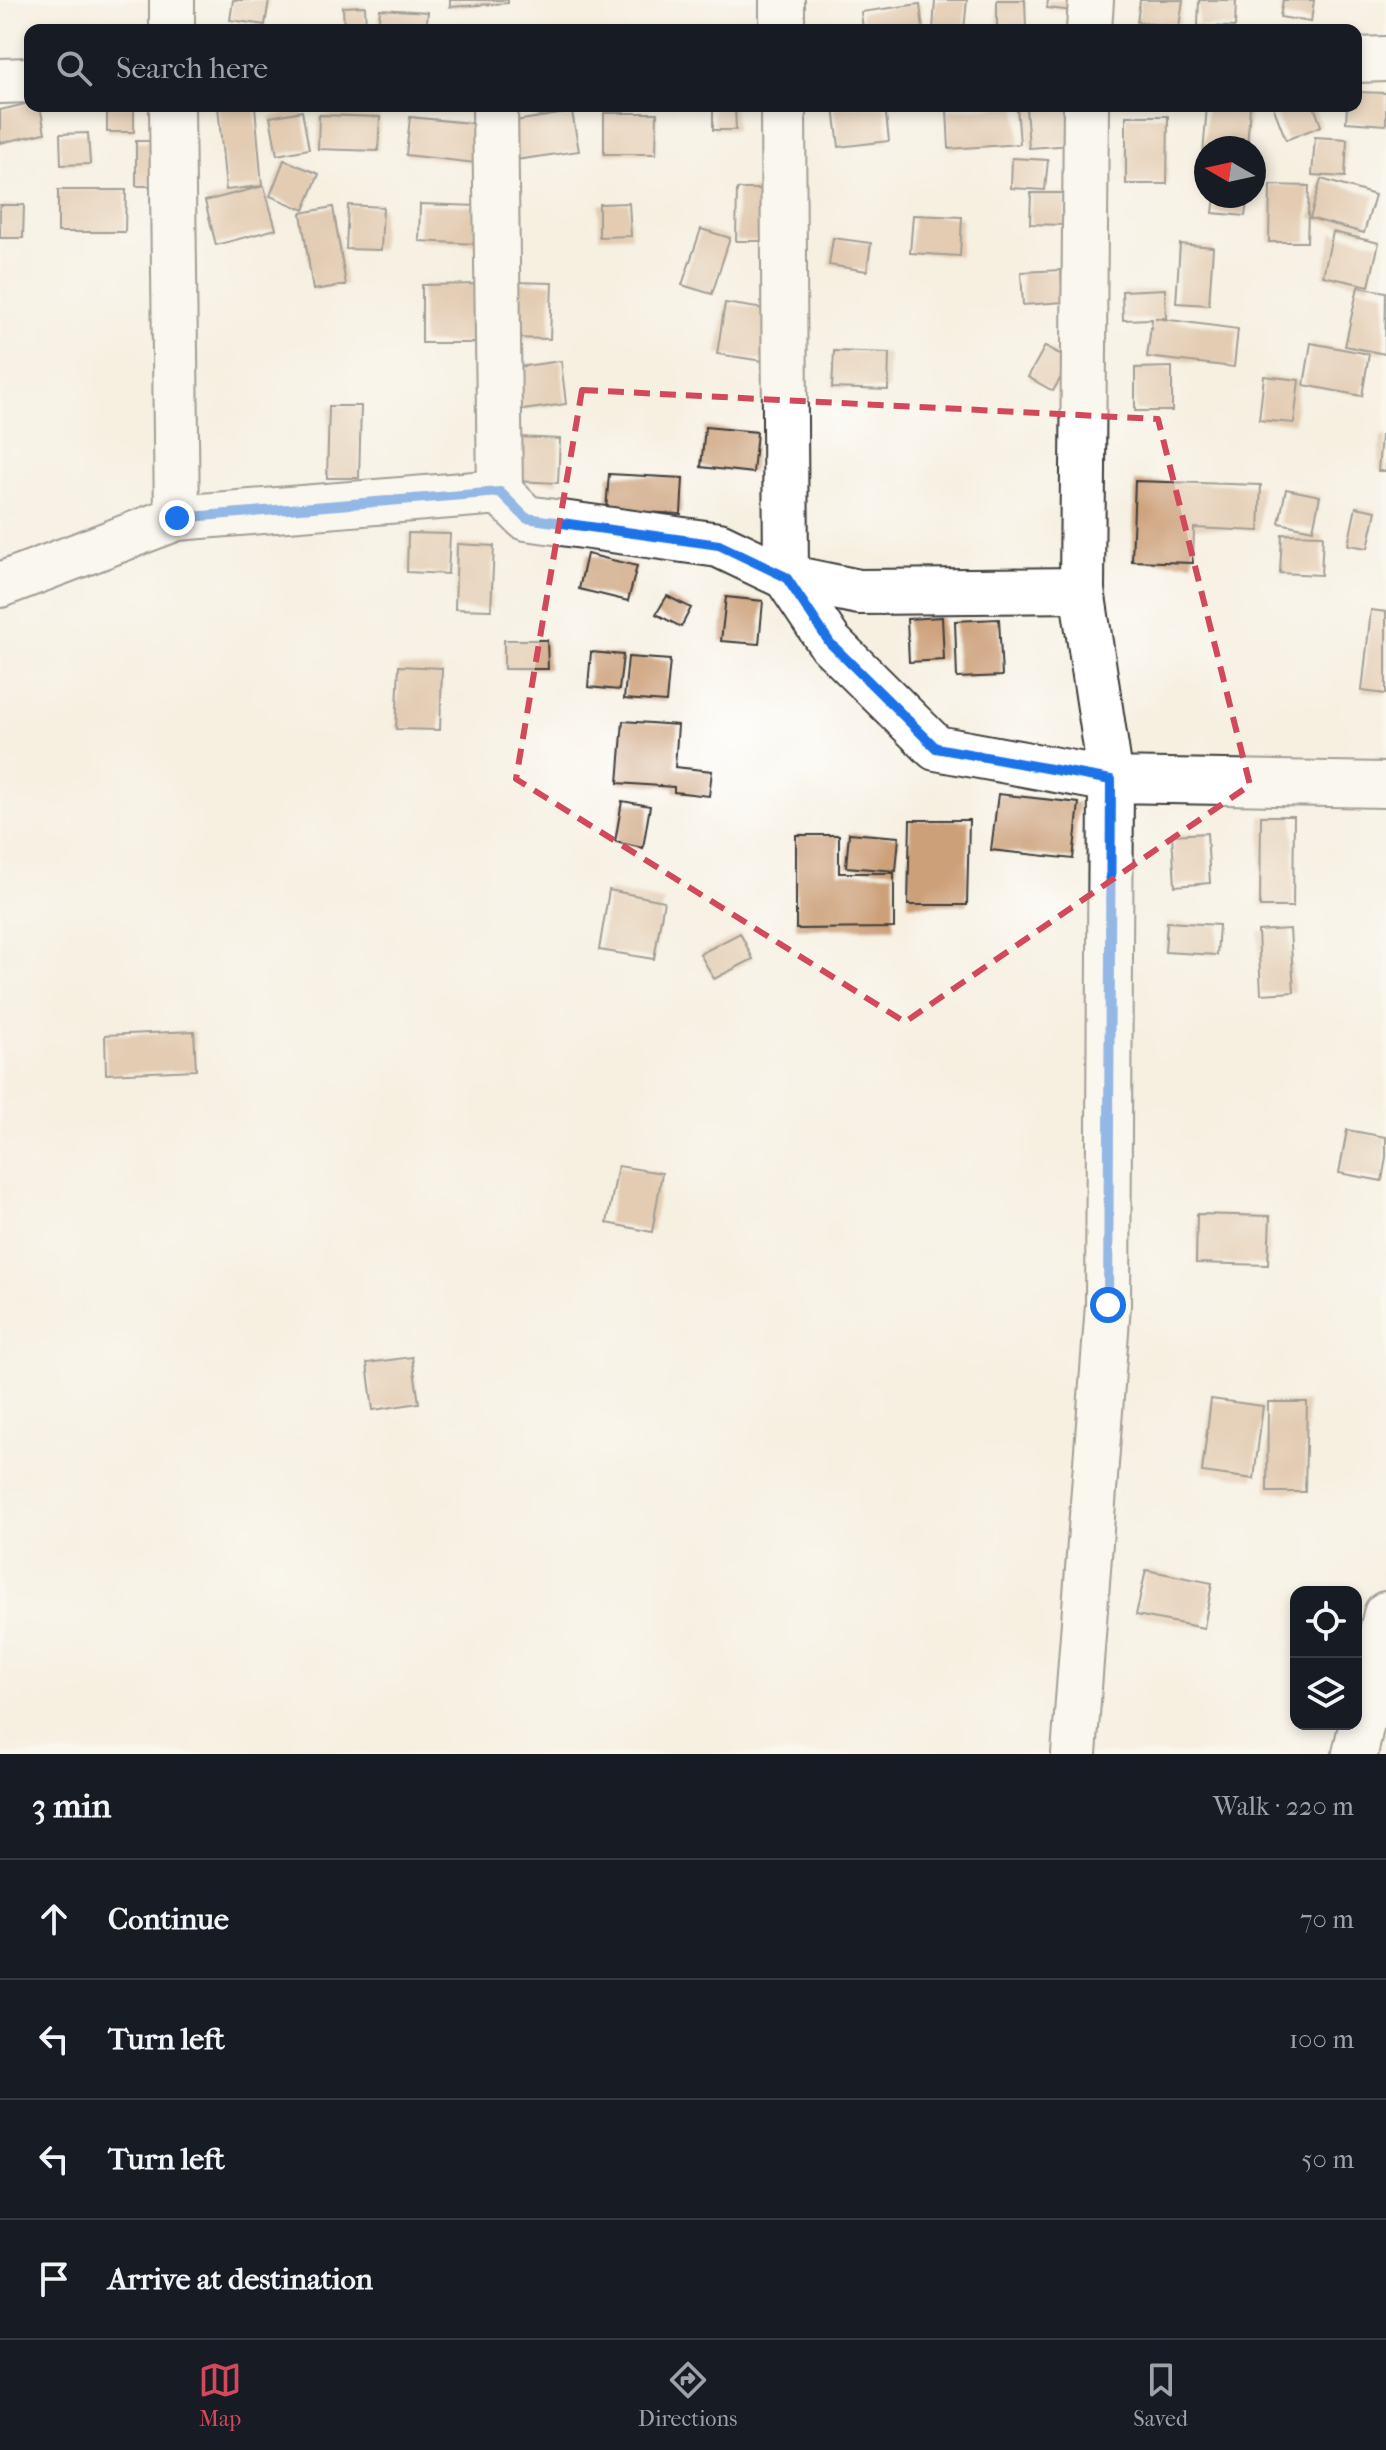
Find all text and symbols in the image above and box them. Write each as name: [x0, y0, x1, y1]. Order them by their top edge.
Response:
search box: [24, 24, 1362, 112]
icon: search: [52, 46, 96, 90]
text: Search here: [116, 51, 268, 86]
north arrow: [1194, 136, 1266, 208]
route end: [159, 500, 195, 536]
route start: [1090, 1287, 1126, 1323]
map controls: [1290, 1586, 1362, 1730]
button: locate: [1290, 1586, 1362, 1658]
button: layers: [1290, 1658, 1362, 1730]
text: 3 min: [32, 1786, 111, 1826]
text: Walk · 220 m: [1213, 1791, 1354, 1822]
icon: ahead: [32, 1897, 76, 1941]
text: Continue: [108, 1902, 229, 1937]
text: 70 m: [1300, 1904, 1354, 1935]
icon: left: [32, 2017, 76, 2061]
text: Turn left: [108, 2022, 225, 2057]
text: 100 m: [1289, 2024, 1354, 2055]
icon: left: [32, 2137, 76, 2181]
text: Turn left: [108, 2142, 225, 2177]
text: 50 m: [1301, 2144, 1354, 2175]
icon: arrive: [32, 2257, 76, 2301]
text: Arrive at destination: [108, 2262, 373, 2297]
tab: Map: [198, 2358, 242, 2432]
tab: Directions: [638, 2358, 737, 2432]
tab: Saved: [1133, 2358, 1188, 2432]

